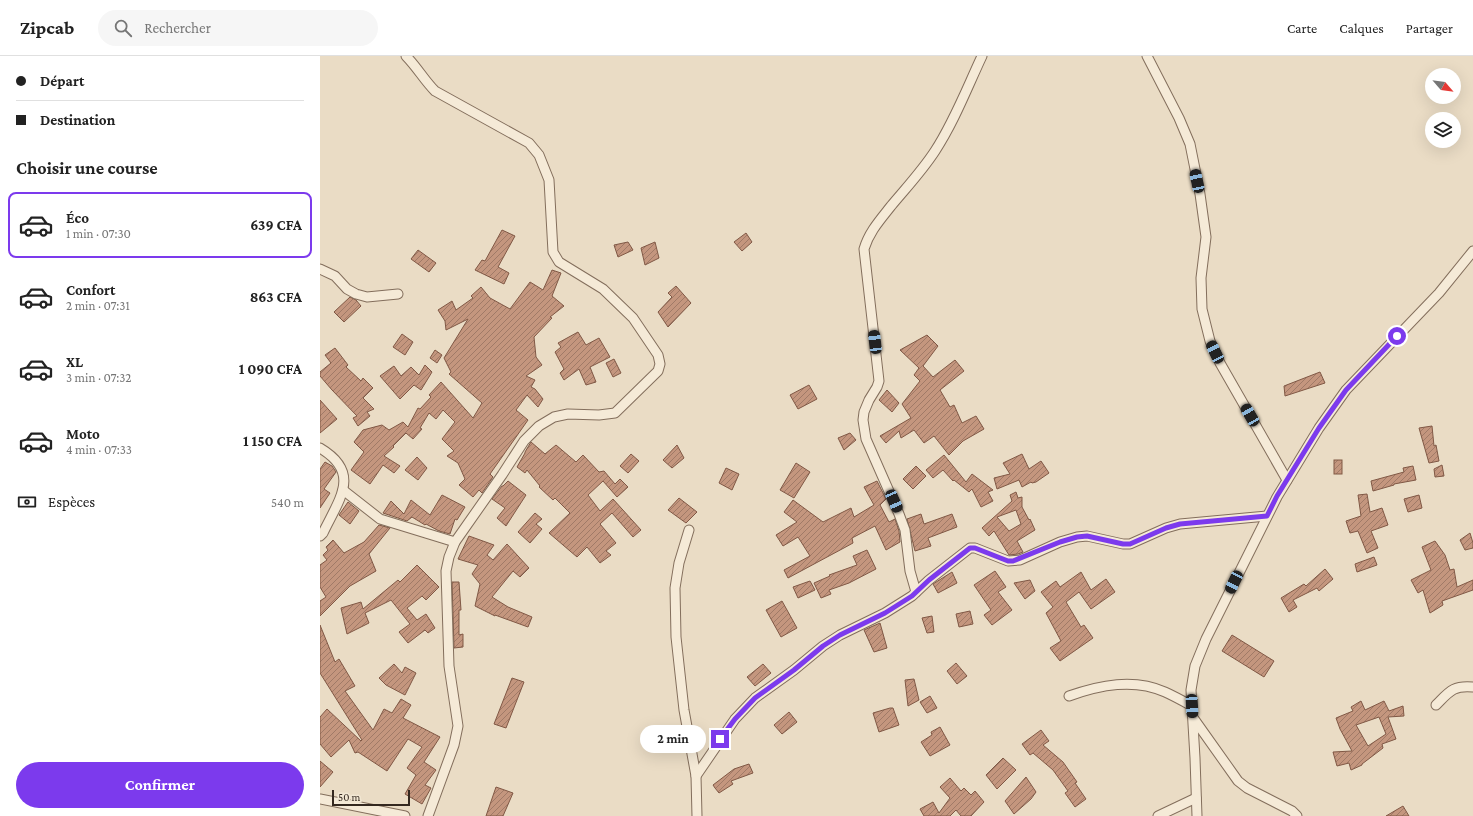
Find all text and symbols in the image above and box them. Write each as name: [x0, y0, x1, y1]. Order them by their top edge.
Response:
search box: [98, 10, 378, 46]
text: Zipcab: [20, 17, 74, 38]
icon: search: [112, 17, 134, 39]
text: Rechercher: [144, 20, 211, 36]
text: Carte: [1287, 20, 1317, 36]
text: Calques: [1339, 20, 1384, 36]
text: Partager: [1406, 20, 1453, 36]
north arrow: [1425, 68, 1461, 104]
map controls: [1425, 68, 1461, 148]
text: Départ: [40, 73, 84, 89]
text: Destination: [40, 112, 115, 128]
button: layers: [1425, 112, 1461, 148]
text: Choisir une course: [16, 158, 158, 178]
car: [1189, 168, 1205, 194]
icon: car: [18, 207, 54, 243]
text: Éco: [66, 210, 89, 226]
text: 639 CFA: [250, 217, 302, 233]
text: 1 min · 07:30: [66, 226, 131, 241]
icon: car: [18, 279, 54, 315]
text: Confort: [66, 282, 115, 298]
text: 863 CFA: [250, 289, 302, 305]
text: 2 min · 07:31: [66, 298, 130, 313]
route start: [1388, 327, 1406, 345]
car: [868, 329, 882, 355]
car: [1204, 339, 1226, 365]
icon: car: [18, 351, 54, 387]
text: XL: [66, 354, 83, 370]
text: 1 090 CFA: [239, 361, 302, 377]
text: 3 min · 07:32: [66, 370, 132, 385]
car: [1239, 402, 1261, 428]
icon: car: [18, 423, 54, 459]
text: Moto: [66, 426, 100, 442]
text: 1 150 CFA: [243, 433, 302, 449]
text: 4 min · 07:33: [66, 442, 132, 457]
car: [884, 488, 904, 514]
icon: cash: [16, 491, 38, 513]
text: Espèces: [48, 494, 95, 510]
text: 540 m: [271, 495, 304, 510]
car: [1223, 569, 1245, 595]
car: [1185, 694, 1199, 718]
callout: 2 min: [640, 725, 706, 753]
route end: [711, 730, 729, 748]
text: 2 min: [657, 731, 689, 746]
button: Confirmer: [16, 762, 304, 808]
scale bar: [332, 788, 410, 807]
text: 50 m: [338, 791, 360, 803]

